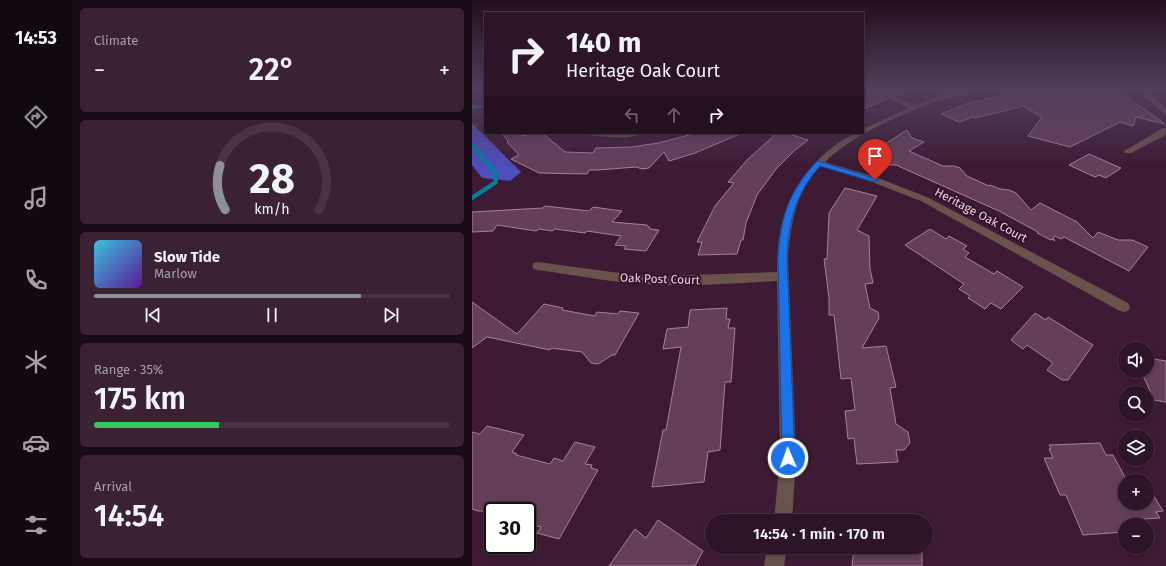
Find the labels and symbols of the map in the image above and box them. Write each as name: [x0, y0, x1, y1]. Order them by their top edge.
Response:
pin: [858, 139, 892, 180]
street label: Heritage Oak Court: [932, 185, 1030, 246]
street label: Oak Post Court: [620, 271, 701, 287]
position arrow: [767, 437, 809, 479]
speed limit sign: 30: [484, 502, 536, 554]

